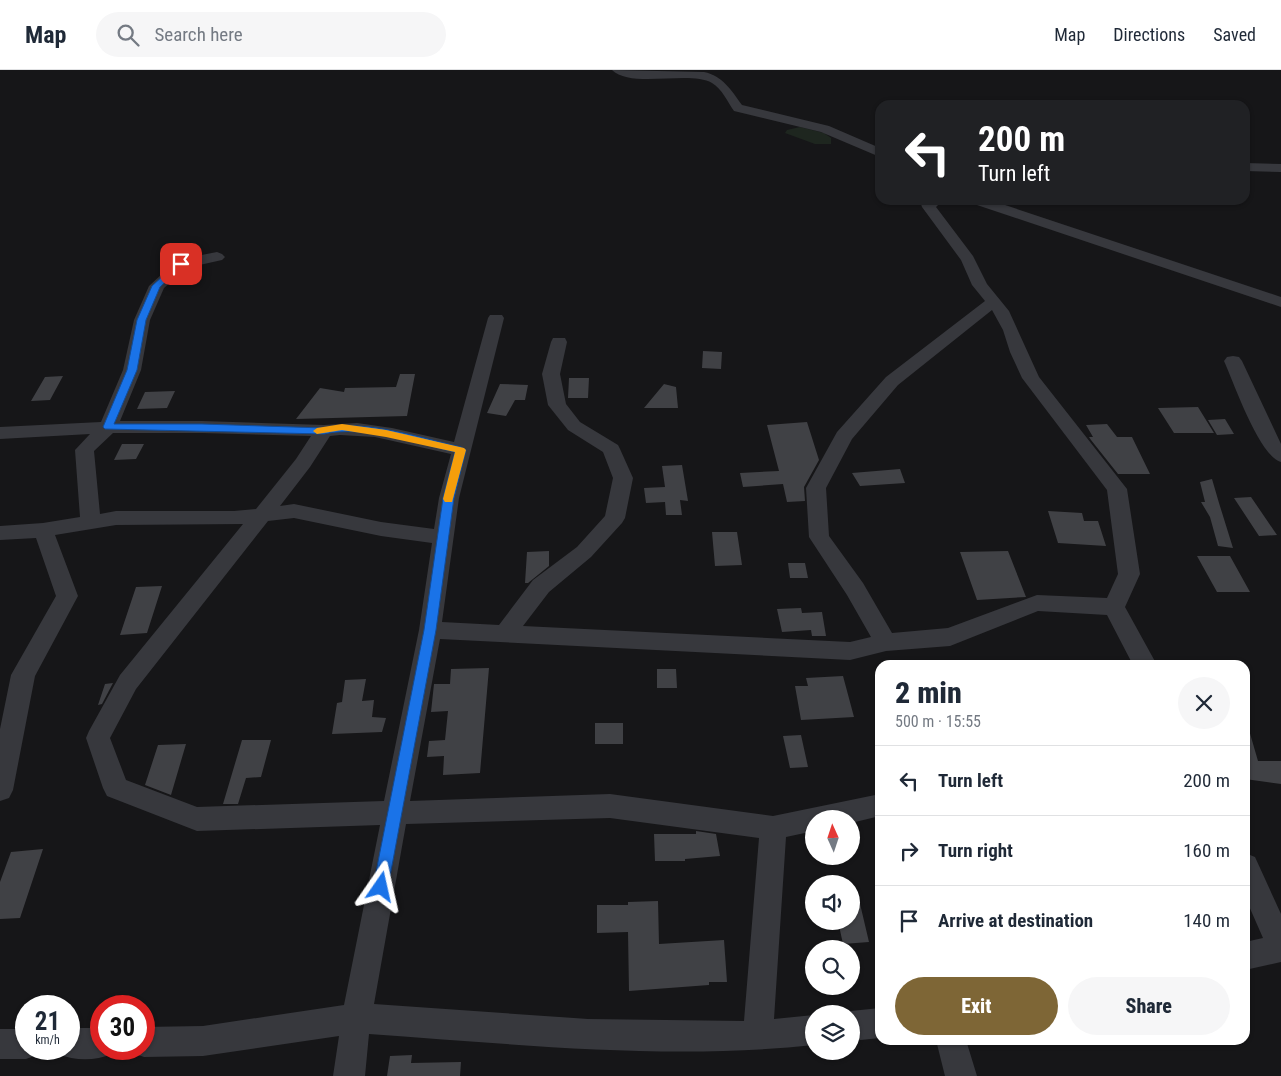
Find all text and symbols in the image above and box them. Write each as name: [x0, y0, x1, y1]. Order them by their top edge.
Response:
search box: [96, 12, 446, 57]
text: Map: [25, 21, 66, 49]
icon: search: [114, 21, 142, 49]
text: Search here: [154, 23, 243, 46]
text: Map: [1054, 24, 1085, 45]
text: Directions: [1113, 24, 1185, 45]
text: Saved: [1213, 24, 1256, 45]
text: 200 m: [978, 119, 1065, 160]
icon: left: [895, 120, 960, 185]
text: Turn left: [978, 161, 1050, 186]
pin: [160, 243, 202, 285]
icon: arrive: [167, 250, 195, 278]
text: 2 min: [895, 675, 962, 710]
button: close: [1178, 677, 1230, 729]
text: 500 m · 15:55: [895, 712, 981, 731]
icon: left: [895, 767, 923, 795]
text: Turn left: [938, 769, 1003, 792]
text: 200 m: [1183, 769, 1230, 792]
north arrow: [805, 810, 860, 865]
map controls: [805, 810, 860, 1060]
icon: right: [895, 837, 923, 865]
text: Turn right: [938, 839, 1013, 862]
text: 160 m: [1183, 839, 1230, 862]
position arrow: [354, 860, 406, 912]
button: sound: [805, 875, 860, 930]
icon: arrive: [895, 907, 923, 935]
text: Arrive at destination: [938, 909, 1093, 932]
text: 140 m: [1183, 909, 1230, 932]
button: search: [805, 940, 860, 995]
button: Exit: [895, 977, 1058, 1035]
button: Share: [1068, 977, 1230, 1035]
speed limit sign: 30: [90, 995, 155, 1060]
button: layers: [805, 1005, 860, 1060]
text: 21: [35, 1007, 60, 1036]
text: km/h: [35, 1033, 60, 1047]

